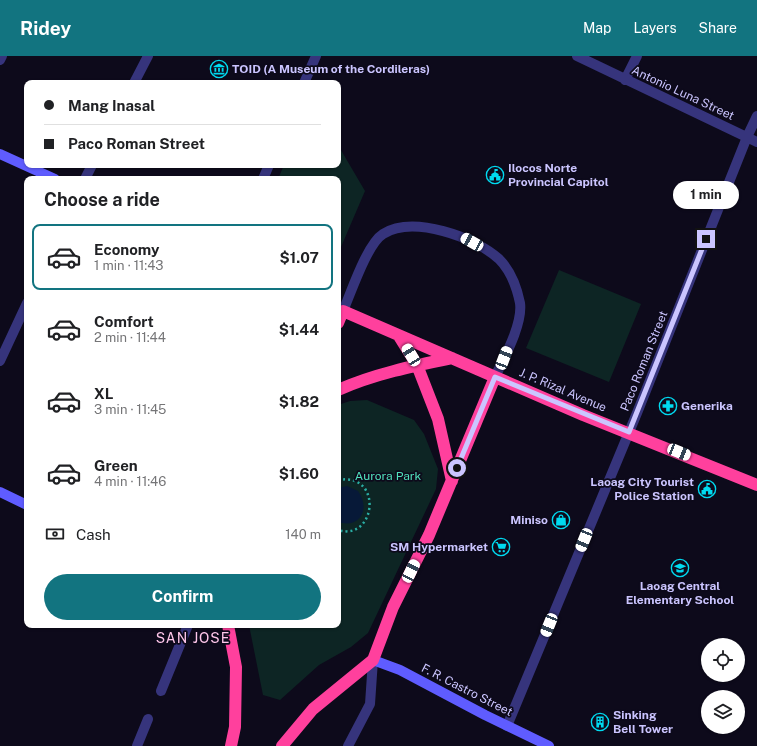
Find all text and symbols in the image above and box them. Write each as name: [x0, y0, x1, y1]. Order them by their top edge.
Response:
text: Ridey: [20, 17, 71, 39]
text: Map: [583, 20, 611, 36]
text: Layers: [633, 20, 677, 36]
text: Share: [699, 20, 737, 36]
museum icon: TOID (A Museum of the Cordileras): [209, 59, 229, 79]
place label: TOID (A Museum of the Cordileras): [232, 62, 430, 76]
street label: Antonio Luna Street: [630, 63, 737, 123]
text: Mang Inasal: [68, 97, 155, 114]
text: Paco Roman Street: [68, 135, 205, 152]
place label: Ilocos Norte Provincial Capitol: [508, 161, 609, 189]
public building icon: Ilocos Norte Provincial Capitol: [485, 165, 505, 185]
callout: 1 min: [673, 181, 739, 209]
text: 1 min: [690, 187, 722, 202]
text: Choose a ride: [44, 189, 160, 210]
route end: [697, 230, 715, 248]
car: [459, 231, 485, 253]
icon: car: [46, 239, 82, 275]
text: Economy: [94, 241, 159, 258]
text: $1.07: [280, 249, 319, 266]
text: 1 min · 11:43: [94, 258, 164, 273]
street label: Paco Roman Street: [617, 309, 671, 413]
icon: car: [46, 311, 82, 347]
text: Comfort: [94, 313, 154, 330]
text: $1.44: [279, 321, 319, 338]
text: 2 min · 11:44: [94, 330, 166, 345]
car: [400, 342, 422, 368]
car: [494, 345, 514, 371]
street label: J. P. Rizal Avenue: [517, 365, 609, 415]
icon: car: [46, 383, 82, 419]
text: XL: [94, 385, 113, 402]
text: $1.82: [279, 393, 319, 410]
pharmacy icon: Generika: [658, 396, 678, 416]
place label: Generika: [681, 399, 733, 413]
text: 3 min · 11:45: [94, 402, 166, 417]
car: [666, 442, 692, 462]
icon: car: [46, 455, 82, 491]
text: Green: [94, 457, 138, 474]
route start: [448, 459, 466, 477]
text: $1.60: [279, 465, 319, 482]
park label: Aurora Park: [355, 469, 421, 483]
text: 4 min · 11:46: [94, 474, 166, 489]
place label: Laoag City Tourist Police Station: [590, 475, 694, 503]
public building icon: Laoag City Tourist Police Station: [697, 479, 717, 499]
shop icon: Miniso: [551, 510, 571, 530]
place label: Miniso: [510, 513, 548, 527]
icon: cash: [44, 523, 66, 545]
text: Cash: [76, 526, 111, 543]
text: 140 m: [285, 527, 321, 542]
car: [574, 527, 594, 553]
supermarket icon: SM Hypermarket: [491, 537, 511, 557]
place label: SM Hypermarket: [390, 540, 488, 554]
car: [400, 558, 422, 584]
school or university icon: Laoag Central Elementary School: [670, 558, 690, 578]
button: Confirm: [44, 574, 321, 620]
place label: Laoag Central Elementary School: [626, 579, 734, 607]
car: [539, 612, 559, 638]
district label: SAN JOSE: [156, 630, 230, 646]
map controls: [701, 638, 745, 734]
button: locate: [701, 638, 745, 682]
street label: F. R. Castro Street: [419, 661, 515, 719]
button: layers: [701, 690, 745, 734]
place label: Sinking Bell Tower: [613, 708, 673, 736]
building icon: Sinking Bell Tower: [590, 712, 610, 732]

